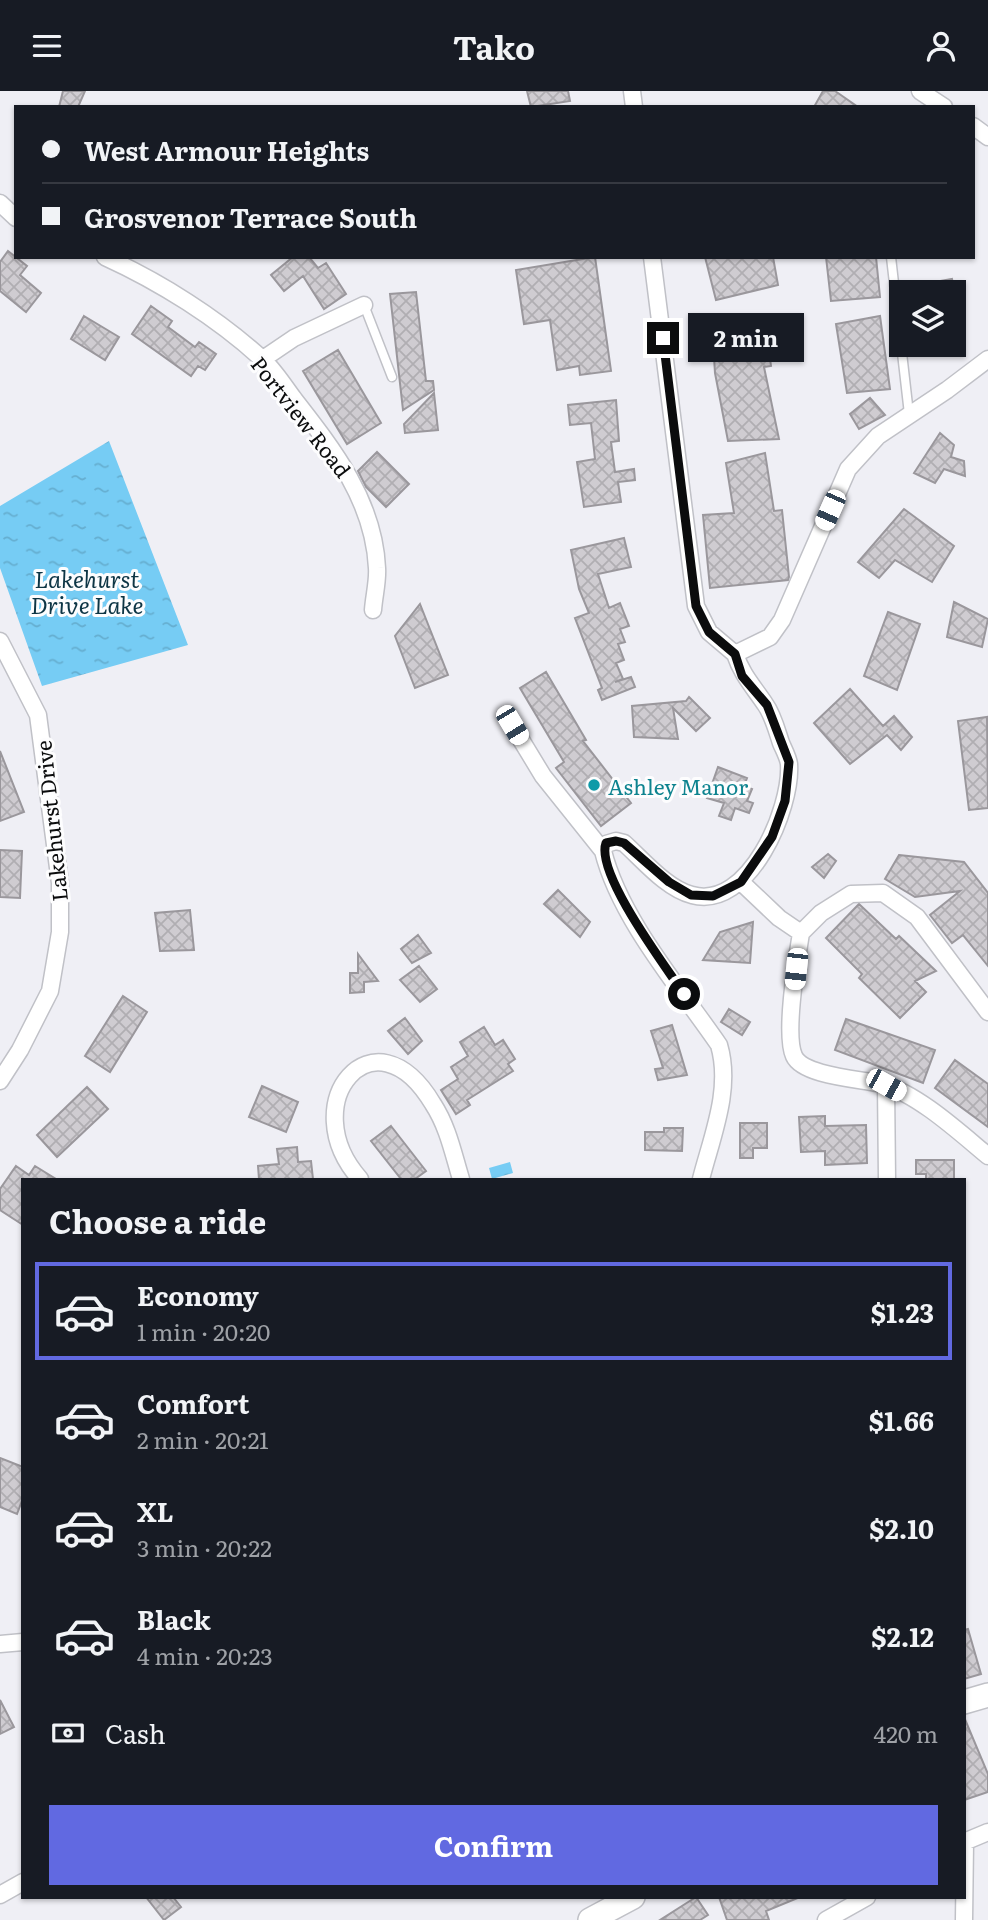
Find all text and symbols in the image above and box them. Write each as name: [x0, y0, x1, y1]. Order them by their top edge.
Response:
text: Tako: [453, 22, 535, 70]
icon: menu: [28, 27, 66, 65]
icon: person: [922, 27, 960, 65]
text: West Armour Heights: [84, 130, 369, 169]
text: Grosvenor Terrace South: [84, 197, 417, 236]
map controls: [889, 280, 966, 357]
button: layers: [889, 280, 966, 357]
callout: 2 min: [688, 313, 803, 363]
text: 2 min: [714, 320, 778, 354]
route end: [647, 322, 679, 354]
street label: Portview Road: [245, 349, 359, 483]
car: [812, 487, 849, 533]
water label: Lakehurst Drive Lake: [31, 561, 143, 621]
car: [493, 702, 532, 748]
street label: Lakehurst Drive: [26, 739, 74, 903]
place label: Ashley Manor: [608, 770, 748, 801]
marker: Ashley Manor: [586, 777, 602, 793]
car: [784, 947, 809, 991]
route start: [668, 978, 700, 1010]
car: [863, 1066, 910, 1104]
text: Choose a ride: [49, 1196, 266, 1244]
text: Economy: [137, 1275, 259, 1314]
icon: car: [53, 1280, 116, 1343]
text: $1.23: [871, 1292, 934, 1331]
text: 1 min · 20:20: [137, 1314, 270, 1348]
text: Comfort: [137, 1383, 249, 1422]
icon: car: [53, 1388, 116, 1451]
text: $1.66: [869, 1400, 934, 1439]
text: 2 min · 20:21: [137, 1422, 269, 1456]
text: XL: [137, 1491, 174, 1530]
icon: car: [53, 1496, 116, 1559]
text: $2.10: [869, 1508, 934, 1547]
text: 3 min · 20:22: [137, 1530, 272, 1564]
text: Black: [137, 1599, 211, 1638]
icon: car: [53, 1604, 116, 1667]
text: $2.12: [871, 1616, 934, 1655]
text: 4 min · 20:23: [137, 1638, 273, 1672]
text: Cash: [105, 1713, 166, 1752]
icon: cash: [49, 1714, 87, 1752]
text: 420 m: [873, 1716, 938, 1750]
button: Confirm: [49, 1805, 938, 1885]

